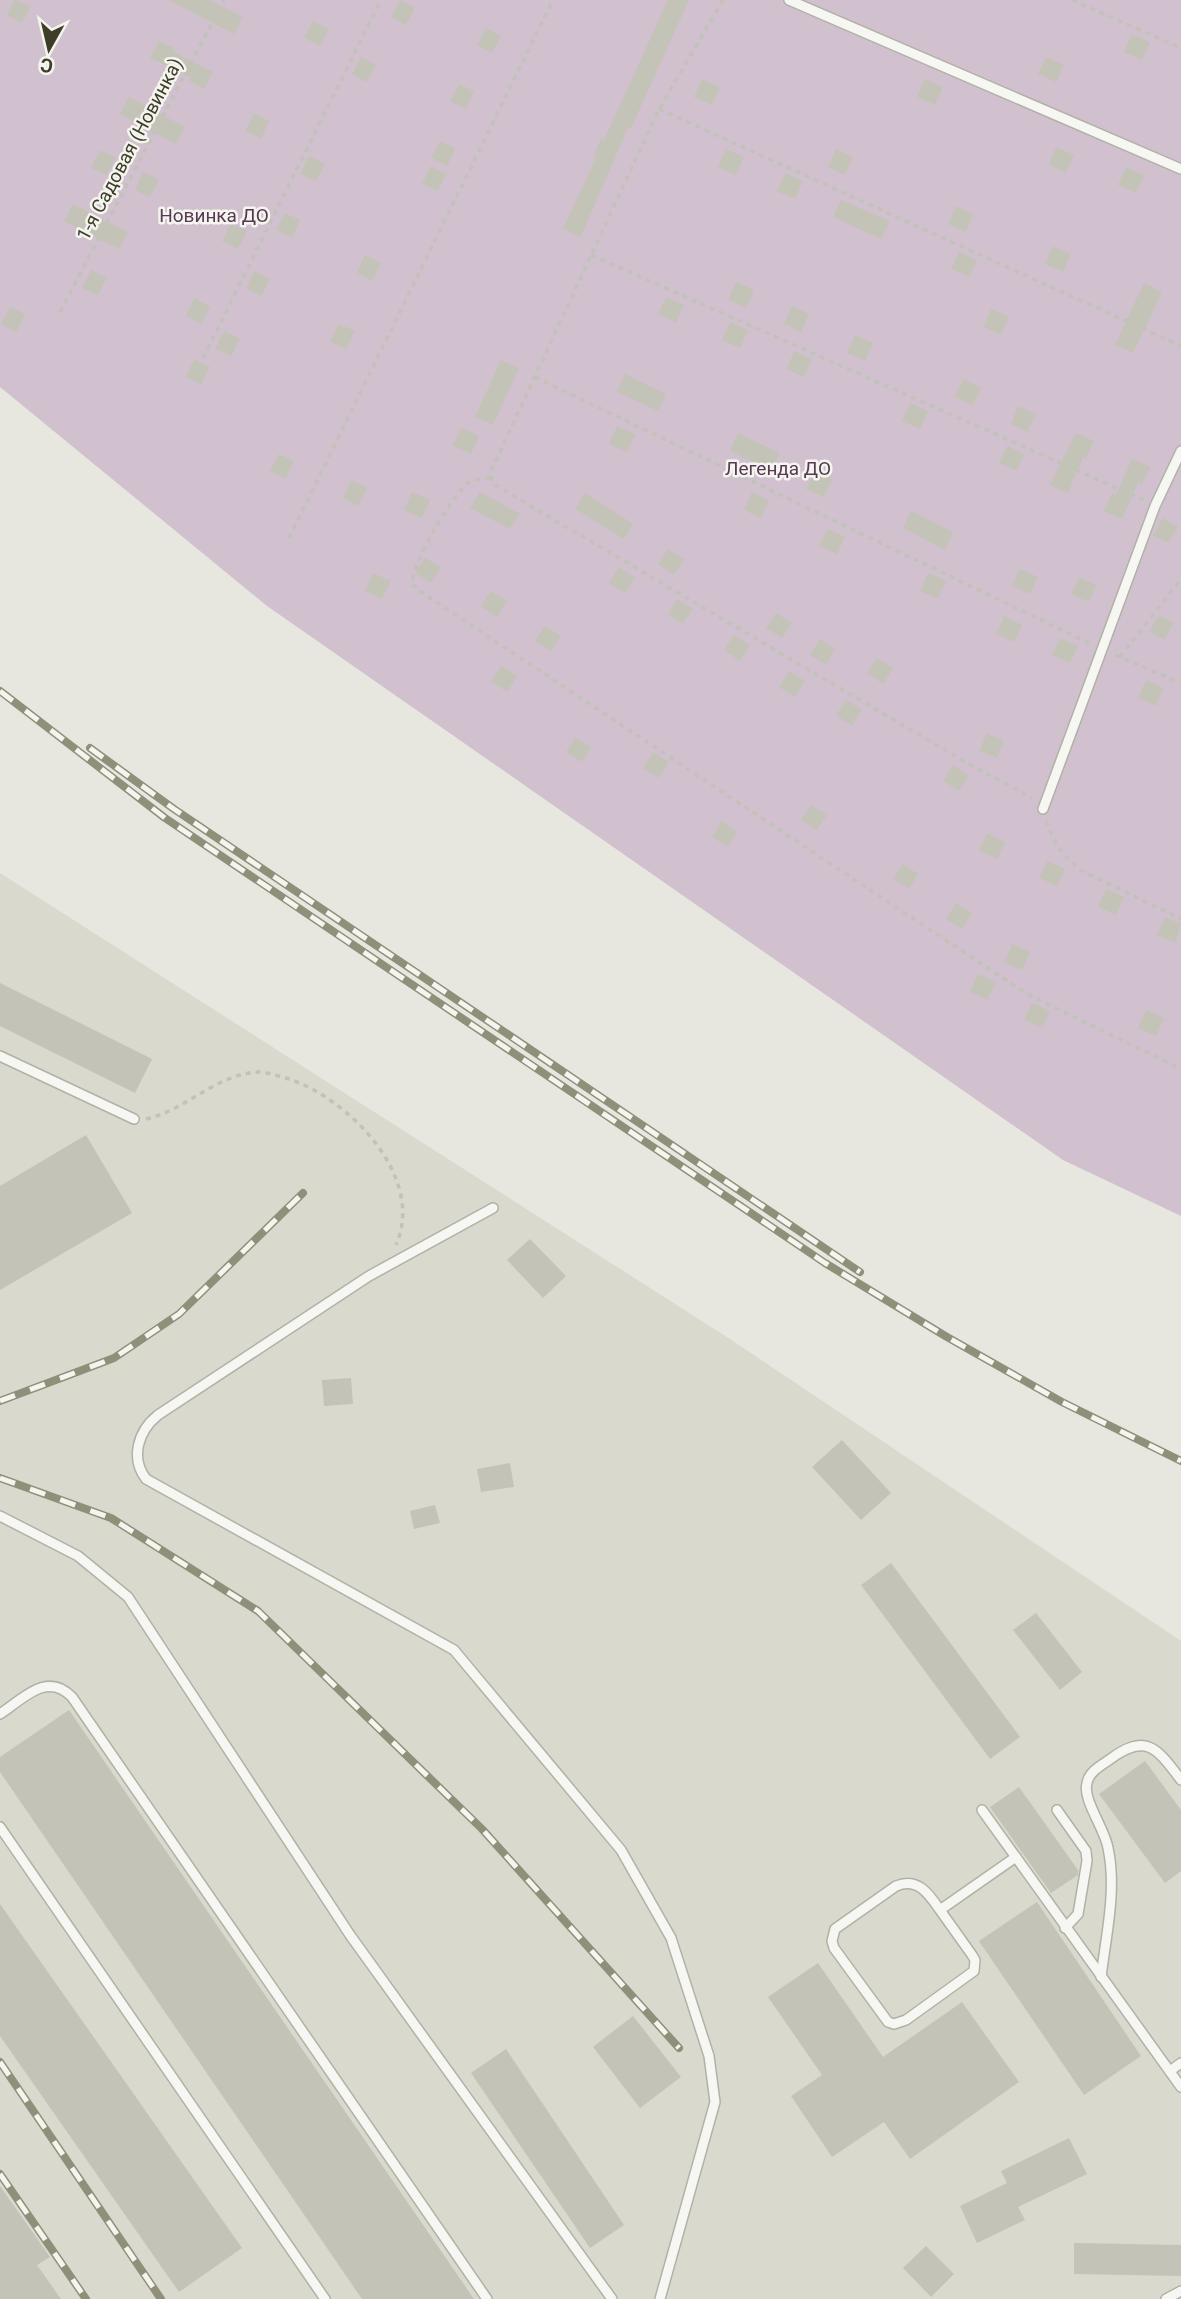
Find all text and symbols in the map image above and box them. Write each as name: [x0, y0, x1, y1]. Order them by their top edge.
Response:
north arrow: [14, 14, 84, 84]
text: С: [39, 53, 54, 78]
street label: 1-я Садовая (Новинка): [72, 54, 187, 244]
park label: Новинка ДО: [159, 204, 269, 227]
park label: Легенда ДО: [725, 457, 831, 480]

